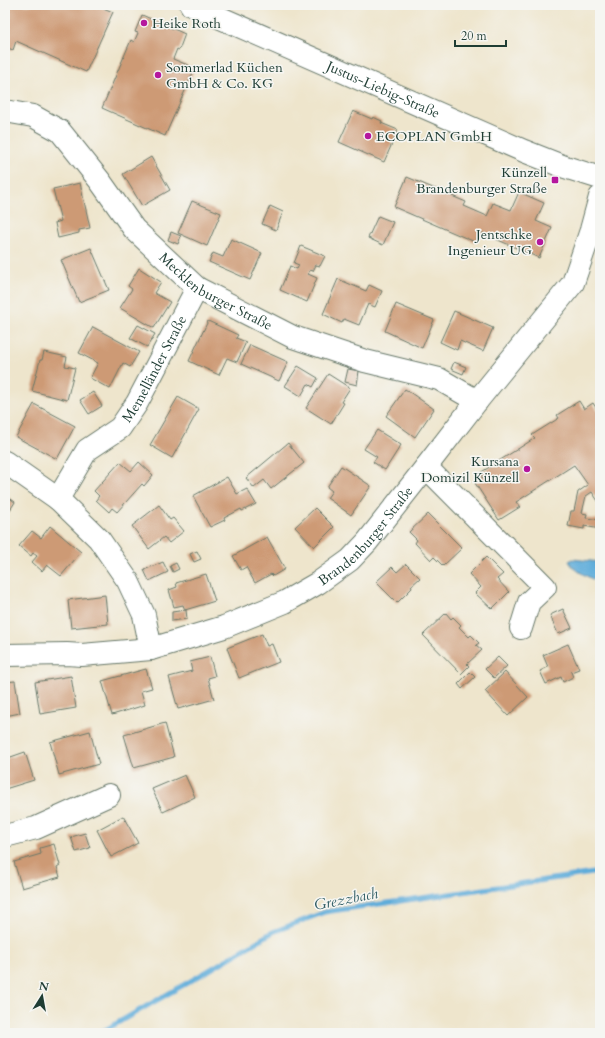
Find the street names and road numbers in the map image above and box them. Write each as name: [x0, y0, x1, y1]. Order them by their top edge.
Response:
street label: Justus-Liebig-Straße: [322, 56, 443, 123]
street label: Mecklenburger Straße: [155, 248, 275, 335]
street label: Memelländer Straße: [118, 312, 191, 426]
street label: Brandenburger Straße: [314, 482, 417, 590]

